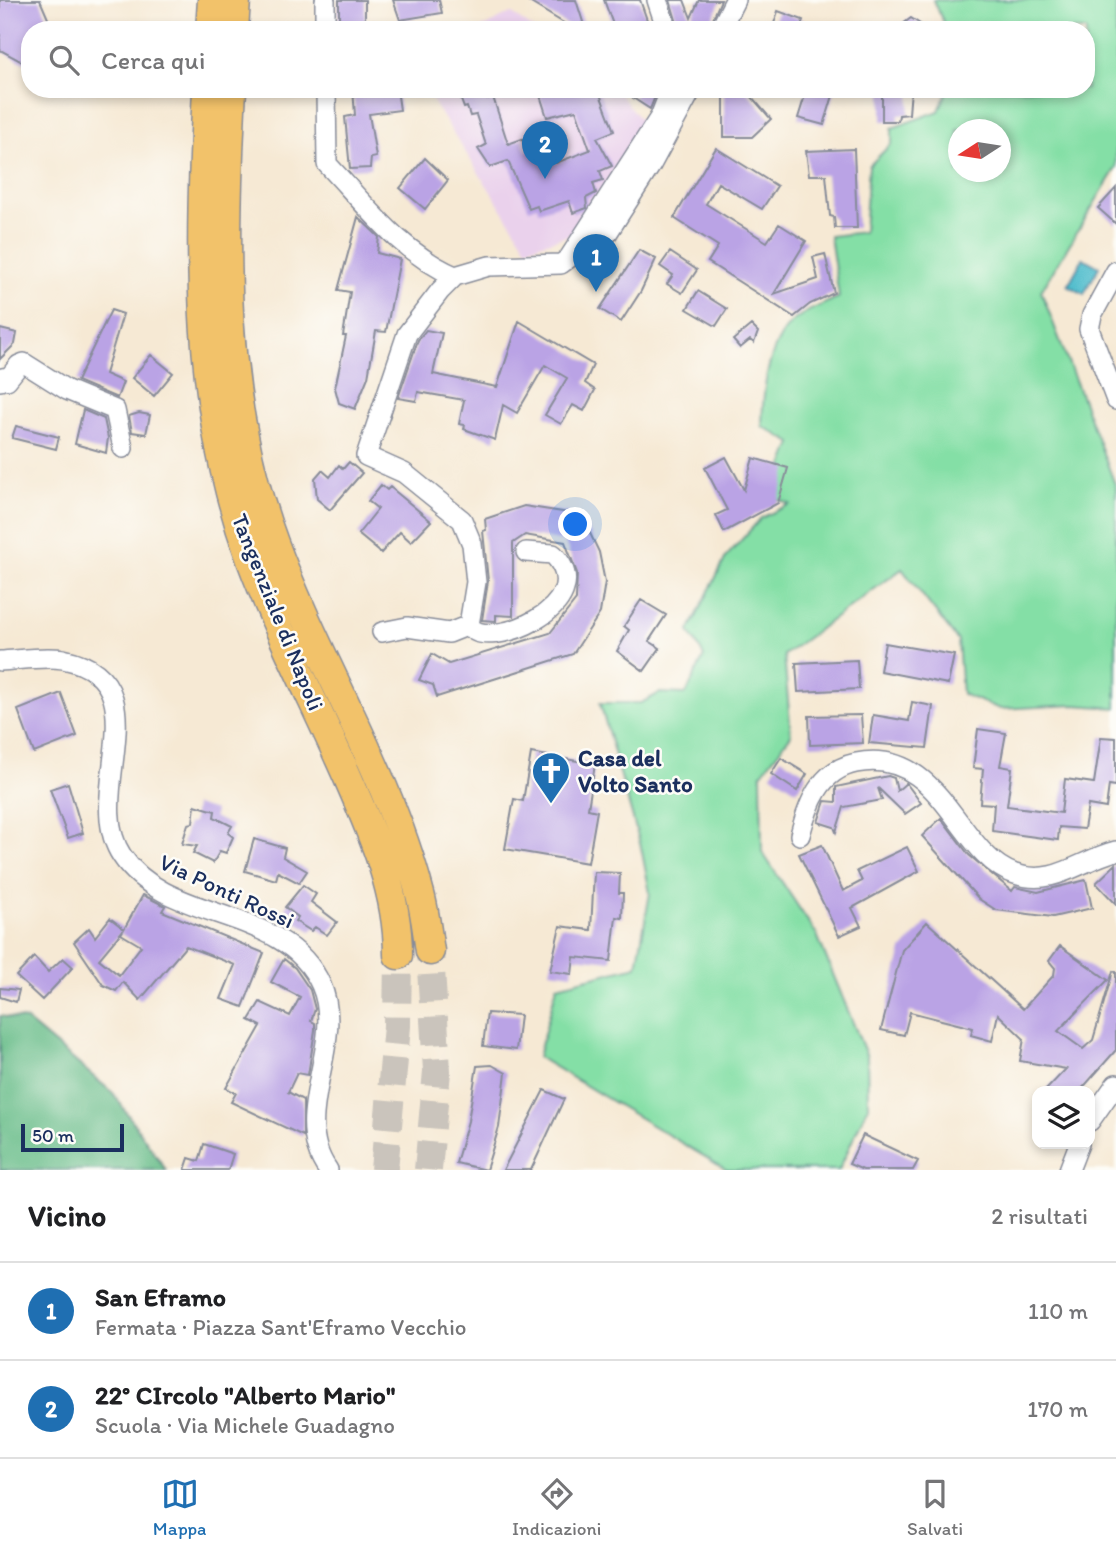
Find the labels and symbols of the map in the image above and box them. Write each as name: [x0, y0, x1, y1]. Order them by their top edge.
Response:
north arrow: [948, 119, 1011, 182]
pin: 2: [522, 121, 568, 179]
pin: 1: [573, 234, 619, 292]
your location: [558, 507, 592, 541]
street label: Tangenziale di Napoli: [226, 510, 330, 714]
place label: Casa del Volto Santo: [578, 744, 693, 798]
church icon: Casa del Volto Santo: [530, 750, 572, 805]
street label: Via Ponti Rossi: [155, 848, 299, 934]
scale bar: [21, 1121, 124, 1153]

